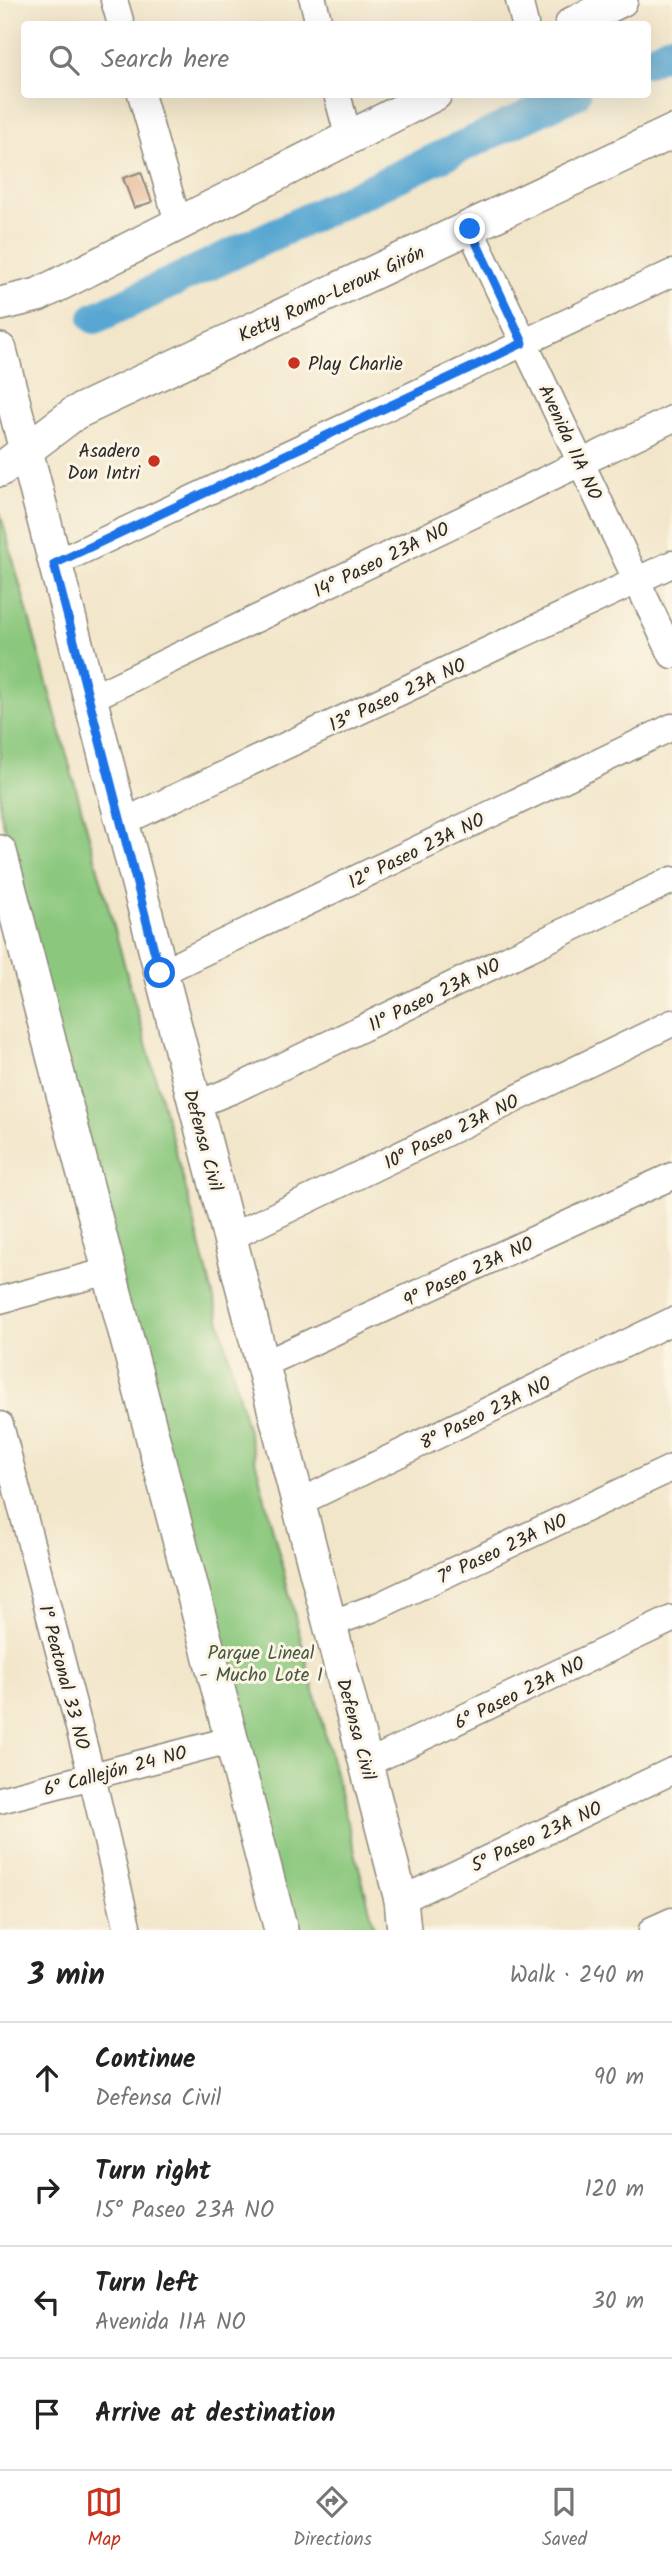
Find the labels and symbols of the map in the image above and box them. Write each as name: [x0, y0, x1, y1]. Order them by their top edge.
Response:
route end: [454, 213, 485, 244]
street label: Ketty Romo-Leroux Girón: [234, 238, 430, 351]
place label: Play Charlie: [308, 350, 403, 380]
marker: Play Charlie: [286, 355, 302, 371]
street label: Avenida 11A NO: [529, 380, 609, 506]
place label: Asadero Don Intri: [67, 437, 141, 489]
marker: Asadero Don Intri: [146, 453, 162, 469]
street label: 14° Paseo 23A NO: [309, 515, 455, 607]
street label: 13° Paseo 23A NO: [324, 651, 472, 741]
street label: 12° Paseo 23A NO: [343, 806, 491, 898]
street label: 11° Paseo 23A NO: [364, 951, 506, 1041]
route start: [144, 957, 175, 988]
street label: Defensa Civil: [174, 1086, 230, 1195]
street label: 10° Paseo 23A NO: [379, 1087, 525, 1179]
street label: 9° Paseo 23A NO: [399, 1229, 539, 1316]
street label: 8° Paseo 23A NO: [415, 1369, 557, 1459]
street label: 7° Paseo 23A NO: [433, 1506, 573, 1593]
street label: 1° Peatonal 33 NO: [29, 1602, 97, 1754]
park label: Parque Lineal - Mucho Lote I: [199, 1639, 323, 1691]
street label: 6° Paseo 23A NO: [449, 1649, 591, 1738]
street label: Defensa Civil: [327, 1675, 383, 1784]
street label: 6° Callejón 24 NO: [40, 1738, 191, 1806]
street label: 5° Paseo 23A NO: [466, 1794, 608, 1881]

